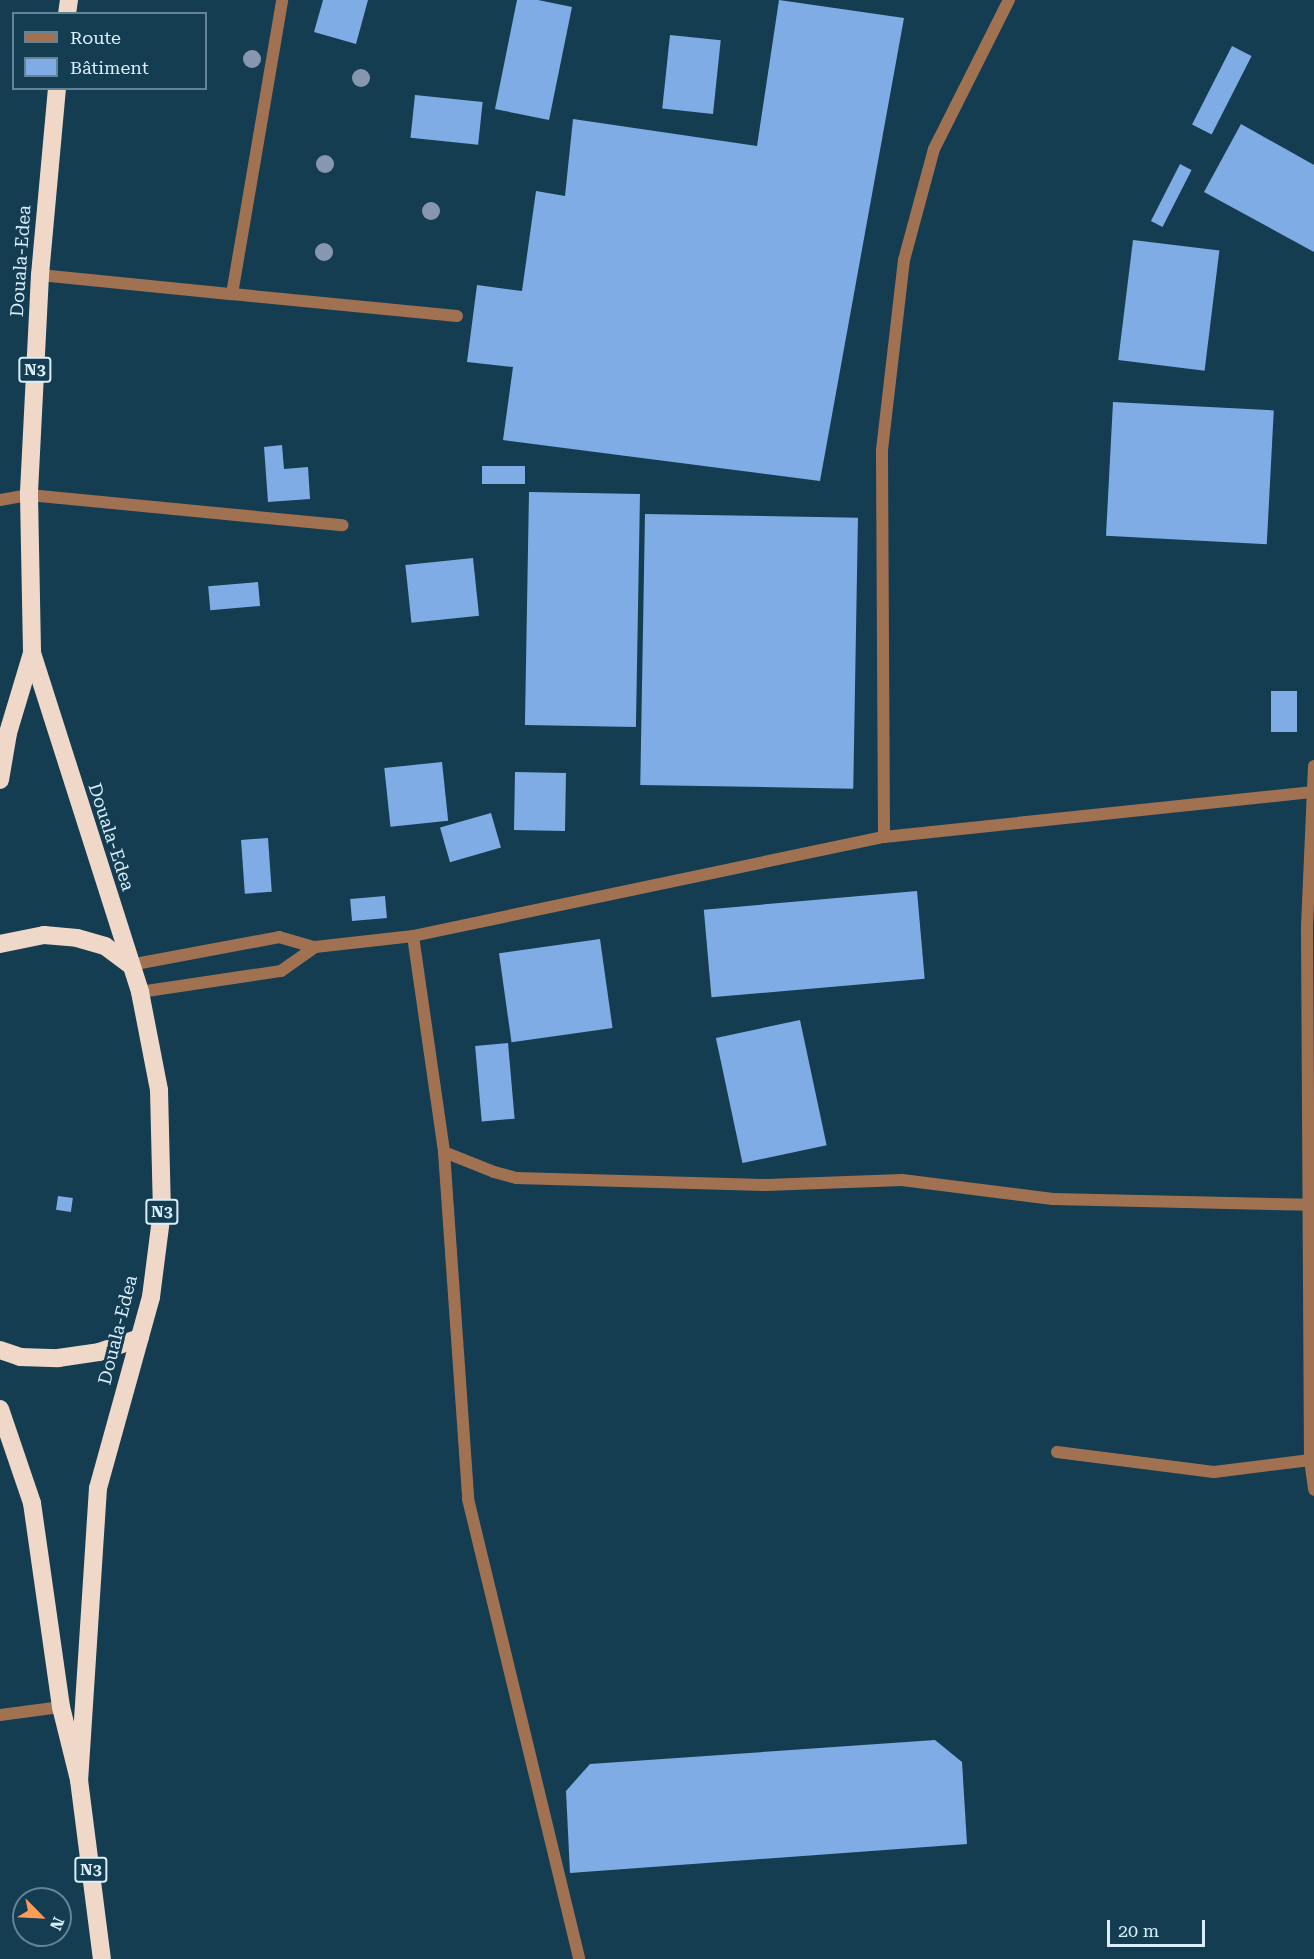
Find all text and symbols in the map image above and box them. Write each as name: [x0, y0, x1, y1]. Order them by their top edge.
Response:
legend: [12, 12, 207, 90]
text: Route: [70, 27, 121, 48]
text: Bâtiment: [70, 57, 149, 78]
street label: Douala-Edea: [6, 204, 36, 318]
road number: N3: [17, 357, 53, 383]
street label: Douala-Edea: [83, 780, 139, 894]
road number: N3: [144, 1199, 180, 1225]
street label: Douala-Edea: [94, 1273, 142, 1387]
road number: N3: [73, 1857, 109, 1883]
north arrow: [12, 1887, 72, 1947]
scale bar: [1110, 1908, 1208, 1946]
text: N: [46, 1914, 68, 1933]
text: 20 m: [1118, 1920, 1159, 1941]

